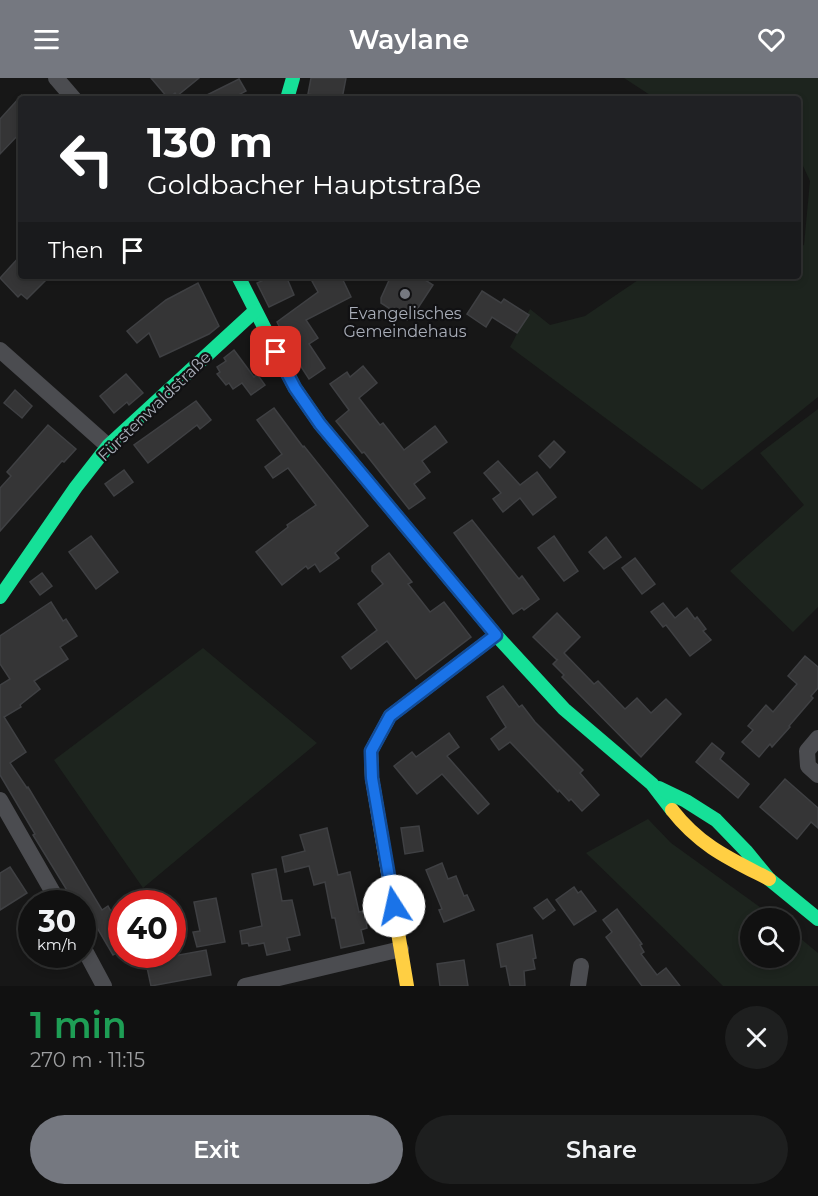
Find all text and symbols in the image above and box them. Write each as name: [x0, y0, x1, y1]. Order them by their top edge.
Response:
icon: menu: [30, 23, 63, 56]
text: Waylane: [349, 23, 469, 56]
icon: heart: [755, 23, 788, 56]
text: 130 m: [147, 116, 273, 168]
icon: left: [48, 120, 126, 198]
text: Goldbacher Hauptstraße: [147, 168, 481, 201]
icon: arrive: [116, 234, 149, 267]
text: Then: [48, 237, 104, 264]
marker: Evangelisches Gemeindehaus: [398, 287, 412, 301]
place label: Evangelisches Gemeindehaus: [343, 304, 467, 341]
pin: [250, 326, 301, 377]
icon: arrive: [259, 335, 292, 368]
street label: Fürstenwaldstraße: [94, 348, 215, 465]
position arrow: [362, 874, 426, 938]
speed limit sign: 40: [108, 890, 186, 968]
text: 30: [38, 903, 76, 940]
map controls: [740, 908, 800, 968]
button: search: [740, 908, 800, 968]
text: km/h: [37, 935, 77, 954]
text: 1 min: [30, 1003, 127, 1047]
button: close: [725, 1006, 788, 1069]
text: 270 m · 11:15: [30, 1048, 145, 1072]
button: Exit: [30, 1115, 403, 1184]
button: Share: [415, 1115, 788, 1184]

